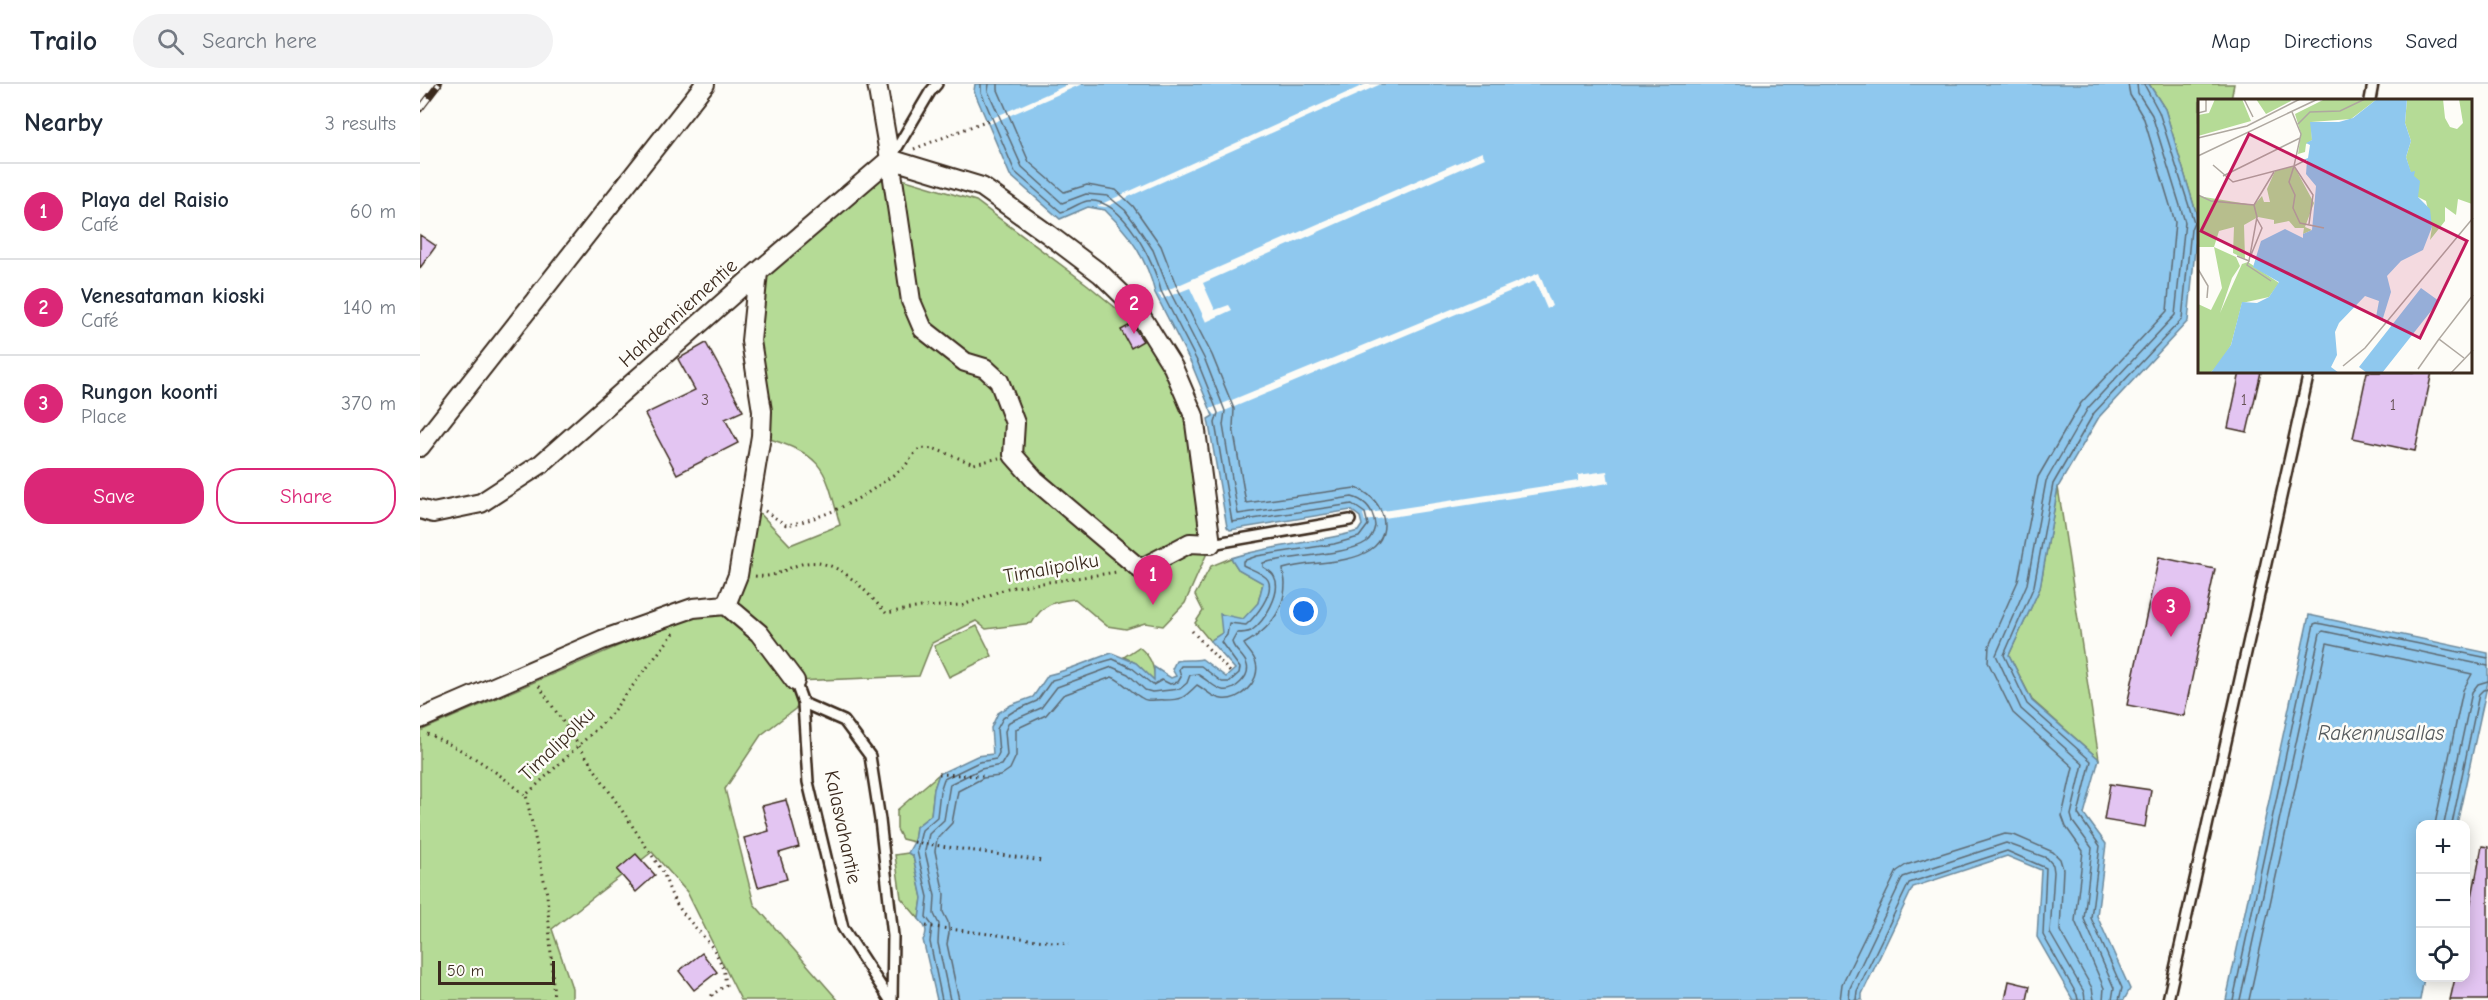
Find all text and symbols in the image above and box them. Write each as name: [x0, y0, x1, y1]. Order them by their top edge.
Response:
search box: [133, 14, 553, 68]
text: Trailo: [30, 25, 97, 57]
icon: search: [154, 25, 187, 58]
text: Search here: [202, 28, 317, 54]
text: Map: [2211, 29, 2251, 53]
text: Directions: [2284, 29, 2373, 53]
text: Saved: [2406, 29, 2458, 53]
inset map: [2198, 99, 2473, 374]
text: Nearby: [24, 108, 103, 138]
text: 3 results: [325, 112, 396, 135]
text: Playa del Raisio: [81, 187, 229, 213]
text: 1: [40, 200, 47, 223]
text: 60 m: [350, 200, 396, 223]
text: Café: [81, 213, 119, 236]
street label: Hahdenniementie: [614, 254, 742, 372]
text: Venesataman kioski: [81, 283, 265, 309]
pin: 2: [1114, 284, 1154, 334]
text: 2: [39, 296, 48, 319]
text: 140 m: [343, 296, 396, 319]
text: Café: [81, 309, 119, 332]
text: Rungon koonti: [81, 379, 218, 405]
house number: 3: [701, 391, 709, 409]
house number: 1: [2241, 391, 2247, 409]
text: 3: [39, 392, 48, 415]
text: 370 m: [341, 392, 396, 415]
house number: 1: [2390, 396, 2396, 414]
text: Place: [81, 405, 127, 428]
button: Save: [24, 468, 204, 524]
button: Share: [216, 468, 396, 524]
street label: Timalipolku: [1002, 548, 1100, 588]
pin: 1: [1134, 556, 1172, 605]
pin: 3: [2152, 588, 2190, 637]
your location: [1289, 597, 1318, 626]
street label: Timalipolku: [514, 702, 600, 786]
water label: Rakennusallas: [2318, 721, 2445, 745]
street label: Kalasvahantie: [820, 768, 866, 886]
map controls: [2416, 820, 2470, 982]
button: +: [2416, 820, 2470, 874]
button: −: [2416, 874, 2470, 928]
button: locate: [2416, 928, 2470, 982]
scale bar: [438, 958, 555, 986]
text: 50 m: [447, 962, 484, 980]

